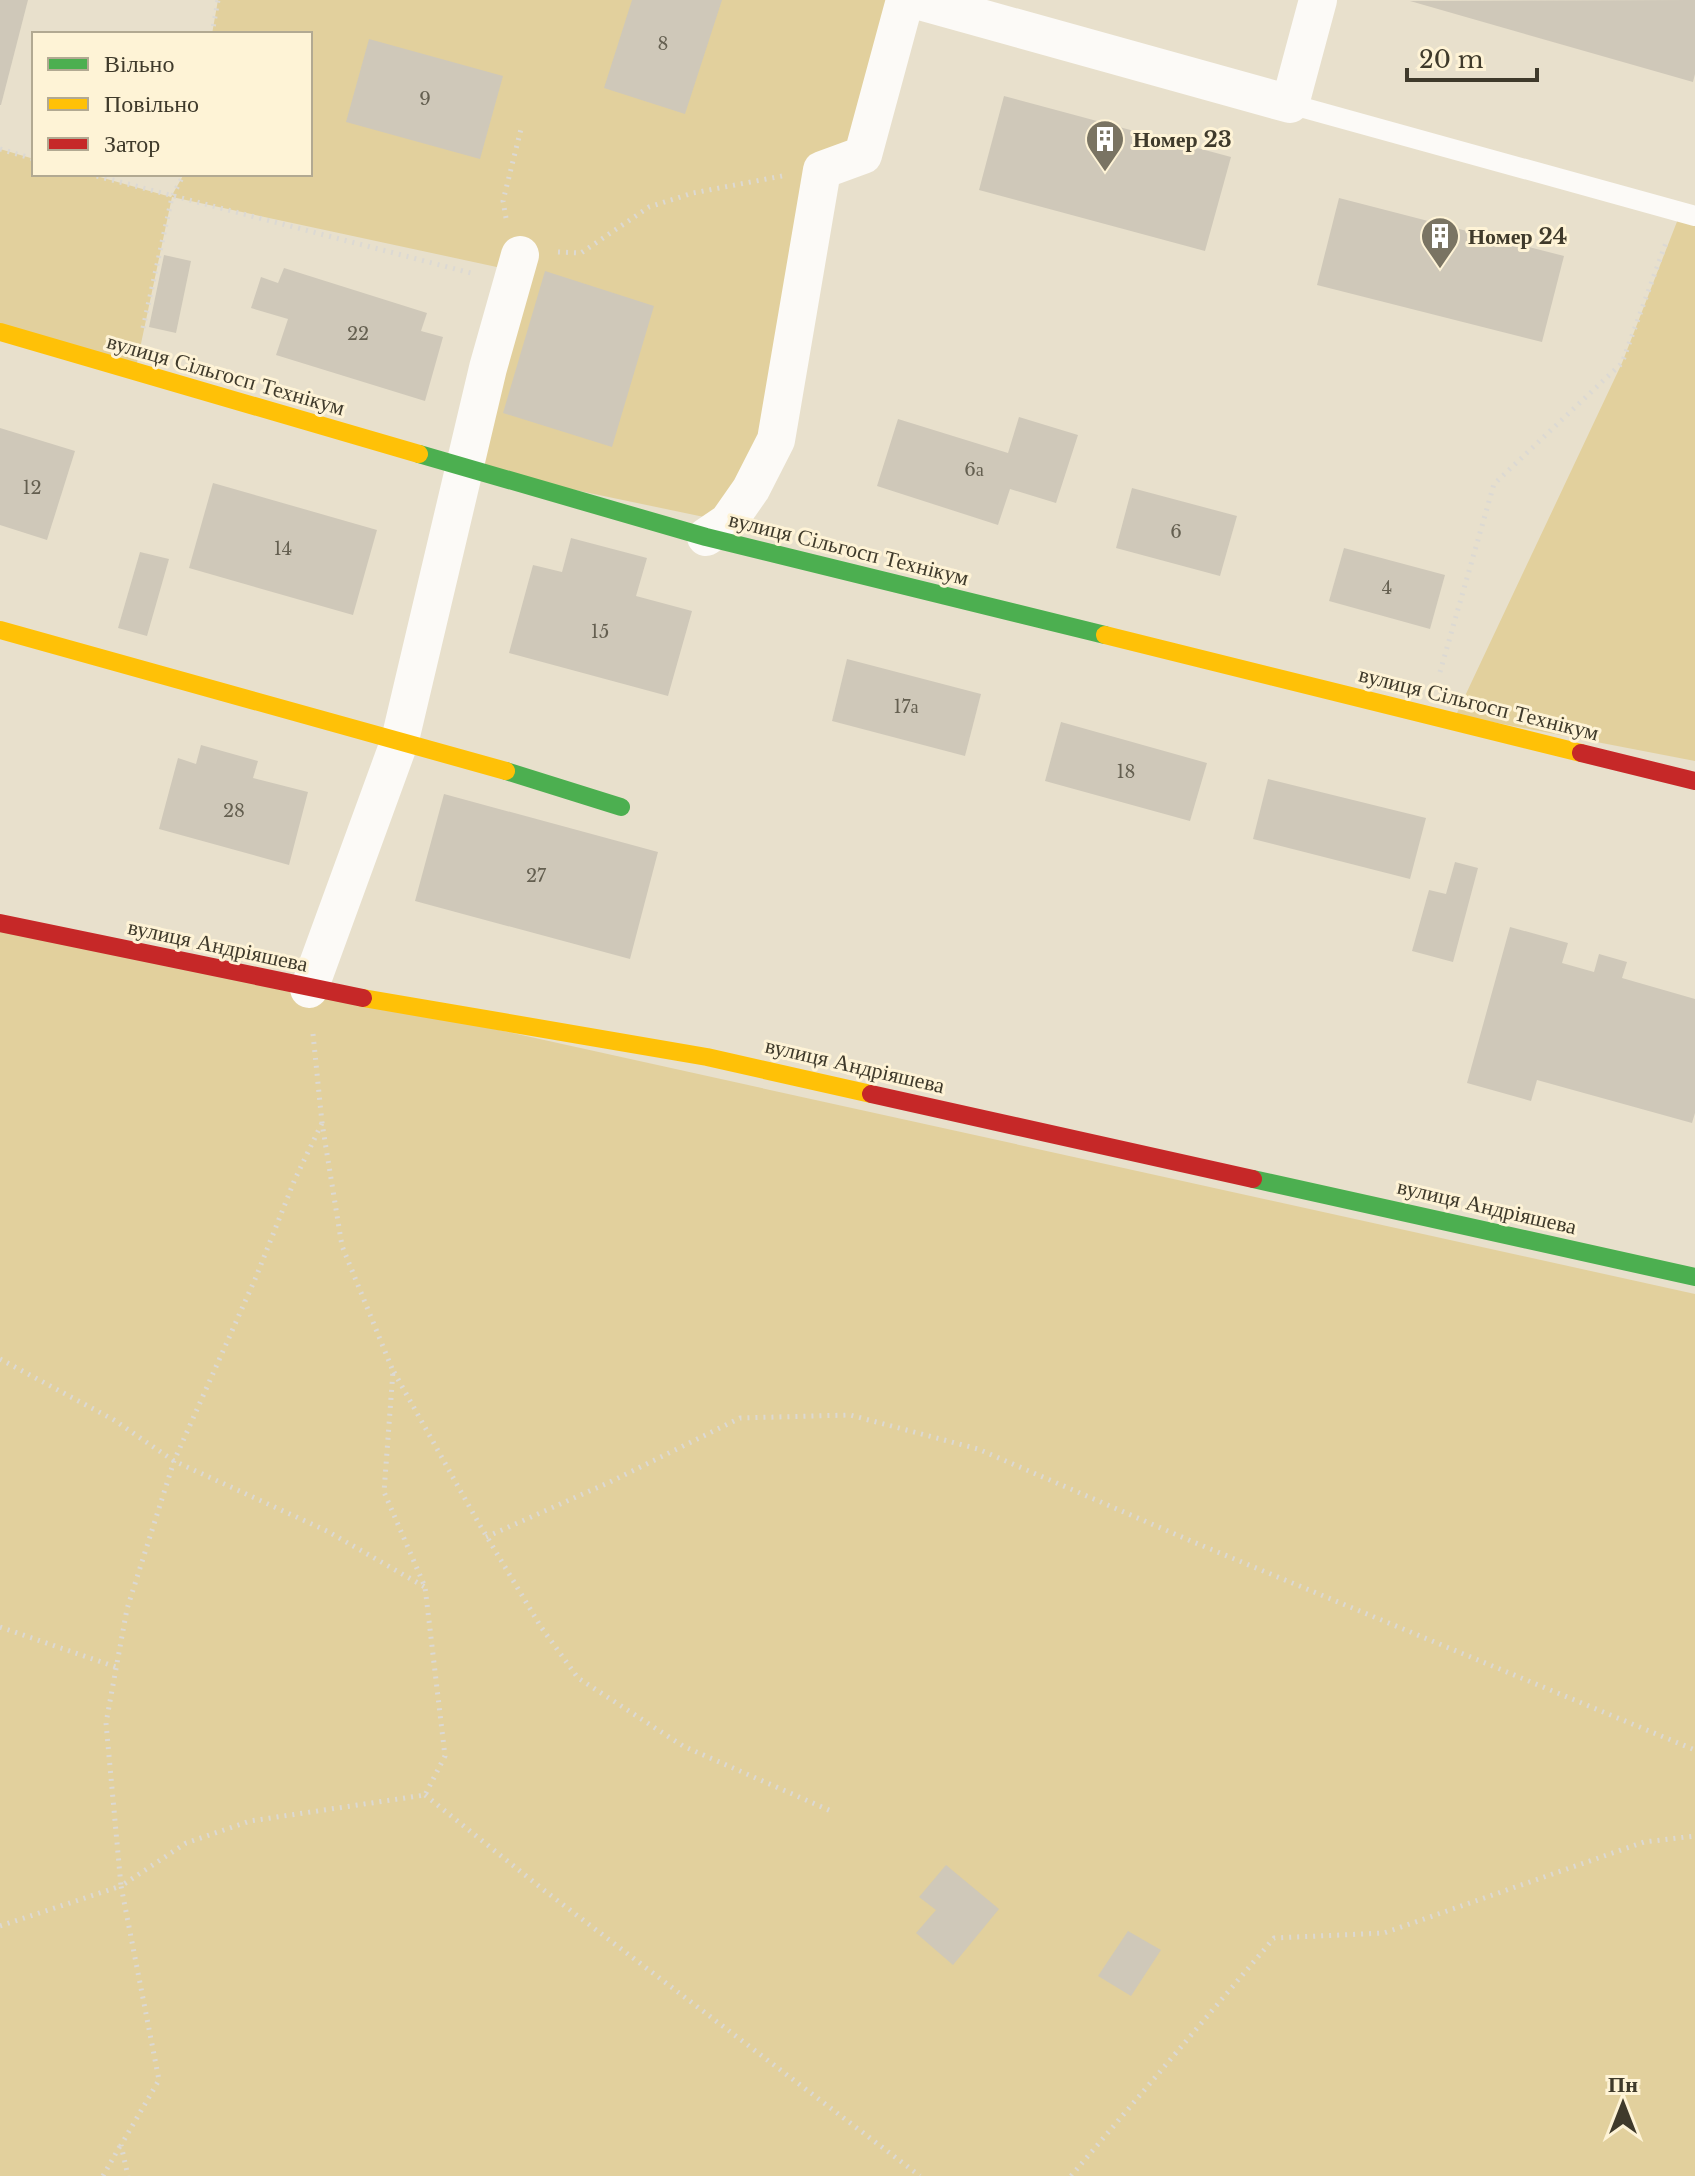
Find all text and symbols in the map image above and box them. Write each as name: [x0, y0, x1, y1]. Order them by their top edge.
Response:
legend: [32, 32, 312, 176]
scale bar: [1407, 32, 1537, 82]
house number: 8: [658, 33, 668, 55]
text: 20 m: [1419, 45, 1484, 74]
text: Вільно: [104, 49, 174, 78]
house number: 9: [419, 88, 431, 110]
text: Повільно: [104, 89, 199, 118]
building icon: Номер 23: [1084, 118, 1126, 173]
place label: Номер 23: [1133, 126, 1232, 153]
text: Затор: [104, 129, 160, 158]
building icon: Номер 24: [1419, 215, 1461, 270]
place label: Номер 24: [1468, 223, 1567, 250]
house number: 22: [347, 323, 369, 345]
street label: вулиця Сільгосп Технікум: [104, 328, 348, 421]
house number: 6а: [964, 459, 984, 481]
house number: 12: [22, 477, 42, 499]
street label: вулиця Сільгосп Технікум: [726, 506, 972, 591]
house number: 6: [1170, 521, 1182, 543]
house number: 14: [274, 538, 292, 560]
house number: 4: [1382, 577, 1392, 599]
house number: 15: [591, 621, 609, 643]
street label: вулиця Сільгосп Технікум: [1356, 661, 1602, 746]
house number: 17а: [893, 696, 919, 718]
house number: 18: [1117, 761, 1135, 783]
house number: 28: [223, 800, 245, 822]
house number: 27: [526, 865, 547, 887]
street label: вулиця Андріяшева: [125, 913, 311, 978]
street label: вулиця Андріяшева: [763, 1032, 947, 1099]
street label: вулиця Андріяшева: [1395, 1173, 1579, 1240]
north arrow: [1583, 2064, 1663, 2144]
text: Пн: [1608, 2071, 1638, 2098]

